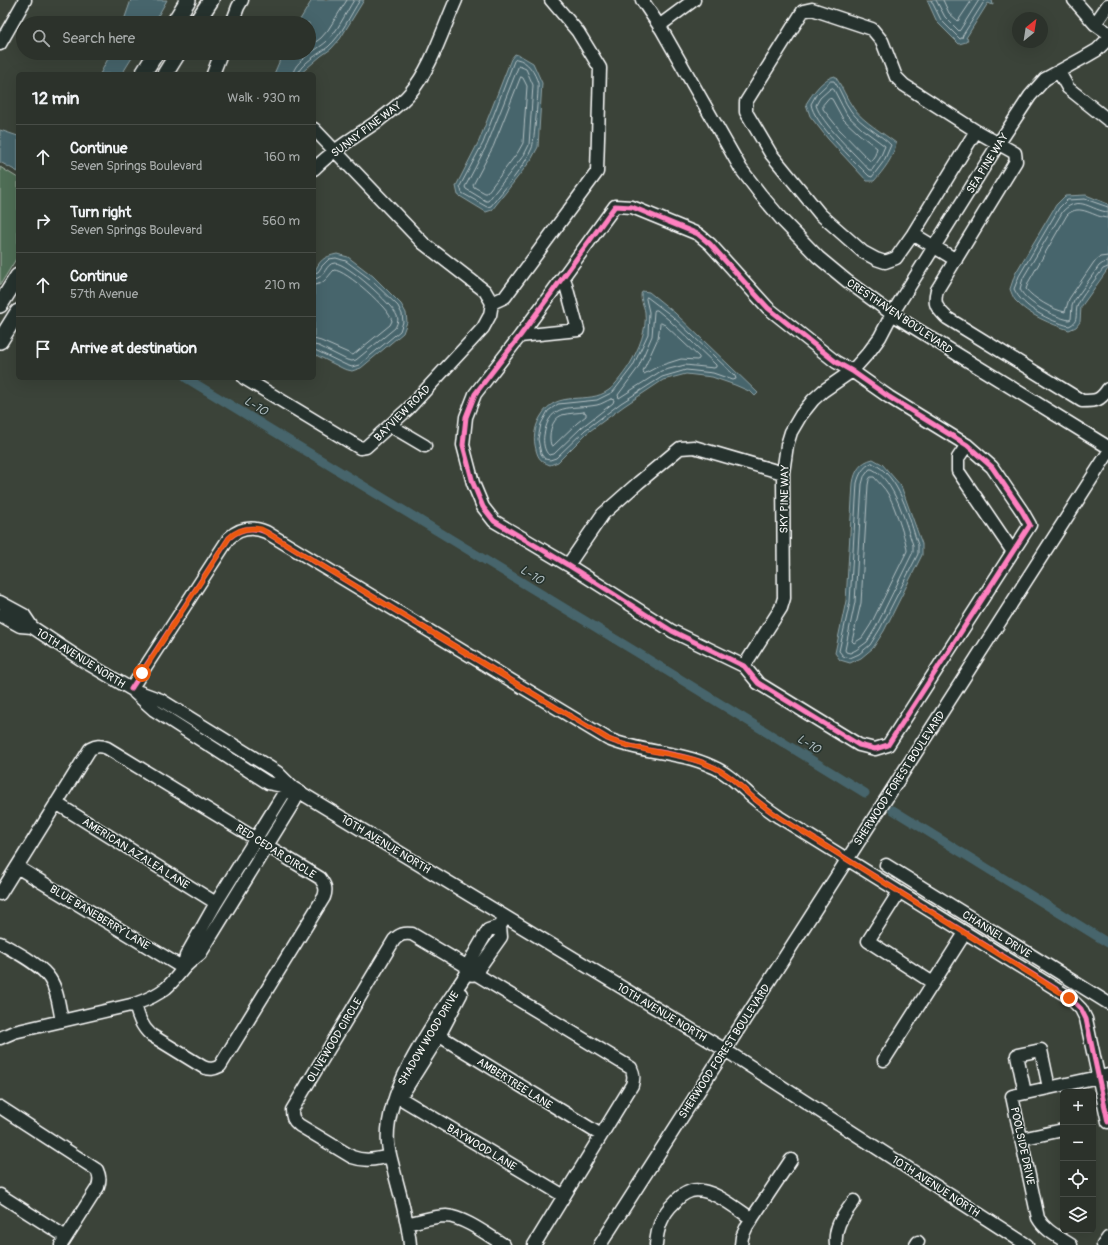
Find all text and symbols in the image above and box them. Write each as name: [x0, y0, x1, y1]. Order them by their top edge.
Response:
north arrow: [1012, 12, 1048, 48]
search box: [16, 16, 316, 60]
icon: search: [30, 27, 52, 49]
text: Search here: [62, 29, 135, 48]
text: 12 min: [32, 88, 79, 109]
text: Walk · 930 m: [227, 90, 300, 106]
street label: SUNNY PINE WAY: [329, 98, 404, 160]
street label: SEA PINE WAY: [964, 130, 1011, 196]
text: Continue: [70, 139, 128, 158]
icon: ahead: [32, 146, 54, 168]
text: 160 m: [264, 149, 300, 165]
text: Seven Springs Boulevard: [70, 158, 202, 174]
text: Turn right: [70, 203, 131, 222]
icon: right: [32, 210, 54, 232]
text: 560 m: [262, 213, 300, 229]
text: Seven Springs Boulevard: [70, 222, 202, 238]
text: Continue: [70, 267, 128, 286]
icon: ahead: [32, 274, 54, 296]
street label: CRESTHAVEN BOULEVARD: [844, 276, 955, 357]
text: 210 m: [264, 277, 300, 293]
text: 57th Avenue: [70, 286, 138, 302]
icon: arrive: [32, 338, 54, 360]
text: Arrive at destination: [70, 339, 197, 358]
street label: BAYVIEW ROAD: [371, 382, 433, 444]
water label: L-10: [241, 394, 271, 420]
street label: SKY PINE WAY: [777, 464, 792, 534]
water label: L-10: [517, 563, 547, 589]
street label: 10TH AVENUE NORTH: [34, 626, 128, 691]
route start: [133, 664, 151, 682]
street label: SHERWOOD FOREST BOULEVARD: [851, 709, 948, 848]
water label: L-10: [794, 732, 824, 758]
street label: 10TH AVENUE NORTH: [339, 813, 433, 876]
street label: AMERICAN AZALEA LANE: [80, 815, 192, 892]
street label: RED CEDAR CIRCLE: [233, 822, 318, 881]
street label: BLUE BANEBERRY LANE: [47, 882, 152, 953]
street label: CHANNEL DRIVE: [960, 908, 1034, 961]
street label: 10TH AVENUE NORTH: [615, 981, 709, 1044]
street label: SHERWOOD FOREST BOULEVARD: [676, 982, 773, 1121]
street label: SHADOW WOOD DRIVE: [395, 989, 462, 1088]
route end: [1060, 989, 1078, 1007]
street label: OLIVEWOOD CIRCLE: [304, 995, 365, 1085]
street label: AMBERTREE LANE: [475, 1055, 555, 1112]
map controls: [1060, 1089, 1096, 1233]
button: +: [1060, 1089, 1096, 1125]
street label: POOLSIDE DRIVE: [1008, 1106, 1037, 1187]
street label: BAYWOOD LANE: [445, 1122, 519, 1173]
button: −: [1060, 1125, 1096, 1161]
street label: 10TH AVENUE NORTH: [889, 1153, 982, 1220]
button: locate: [1060, 1161, 1096, 1197]
button: layers: [1060, 1197, 1096, 1233]

